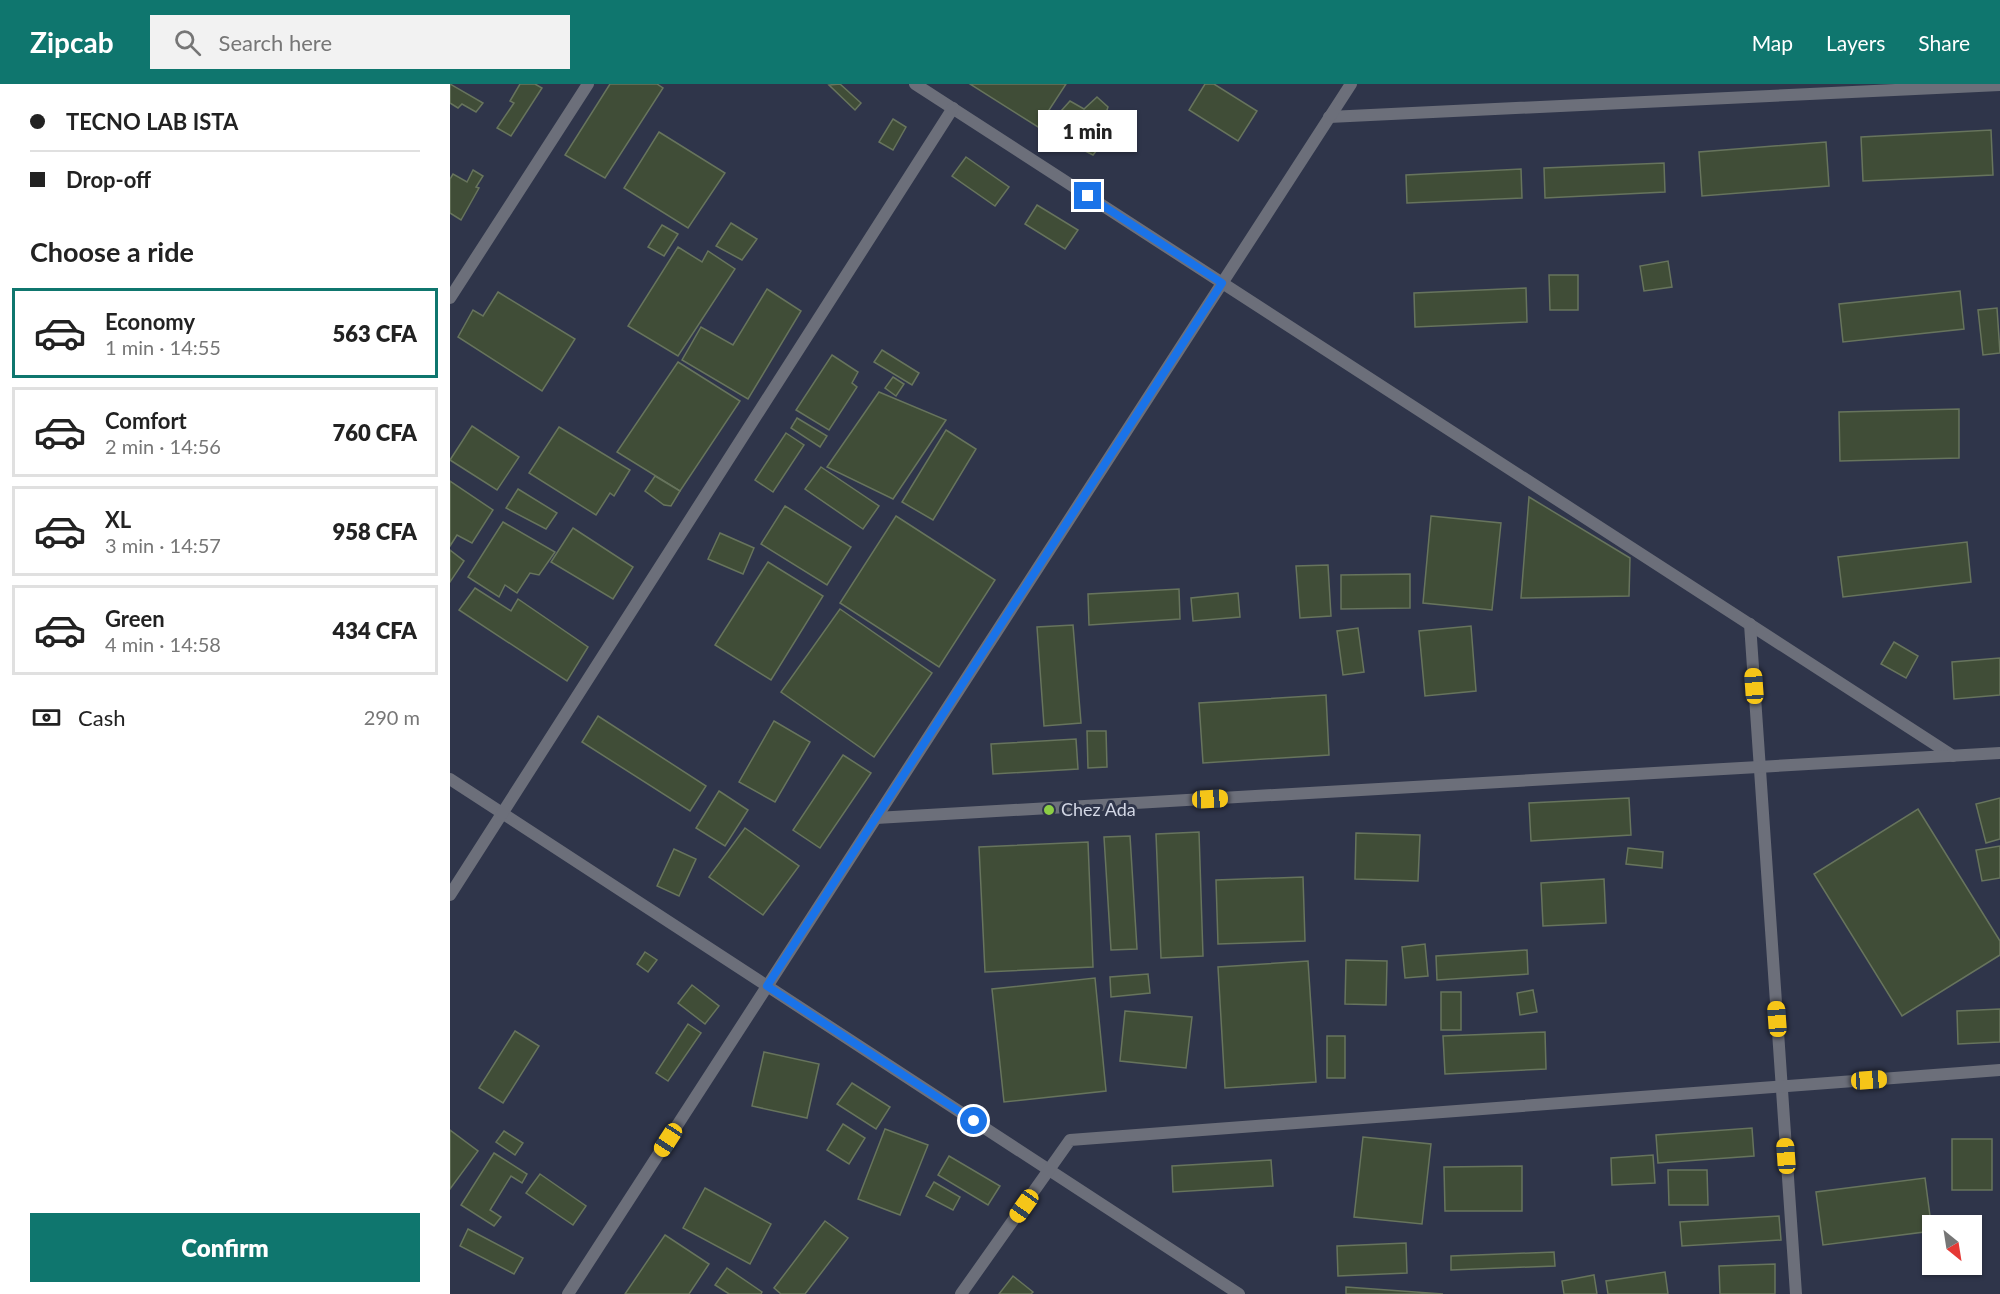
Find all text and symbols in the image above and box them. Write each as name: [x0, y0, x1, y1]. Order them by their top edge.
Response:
search box: [150, 15, 570, 69]
text: Zipcab: [30, 25, 114, 59]
icon: search: [171, 26, 204, 59]
text: Search here: [219, 29, 332, 56]
text: Map: [1752, 30, 1793, 55]
text: Layers: [1826, 30, 1885, 55]
text: Share: [1918, 30, 1970, 55]
text: TECNO LAB ISTA: [66, 108, 238, 135]
callout: 1 min: [1038, 109, 1138, 151]
text: 1 min: [1063, 119, 1112, 143]
text: Drop-off: [66, 166, 151, 193]
route end: [1074, 182, 1101, 209]
text: Choose a ride: [30, 235, 194, 268]
icon: car: [33, 306, 87, 360]
text: Economy: [105, 308, 195, 335]
text: 563 CFA: [332, 320, 417, 347]
text: 1 min · 14:55: [105, 335, 221, 359]
icon: car: [33, 405, 87, 459]
text: Comfort: [105, 407, 187, 434]
text: 760 CFA: [332, 419, 417, 446]
text: 2 min · 14:56: [105, 434, 221, 458]
icon: car: [33, 504, 87, 558]
text: XL: [105, 506, 131, 533]
text: 958 CFA: [332, 518, 417, 545]
text: 3 min · 14:57: [105, 533, 221, 557]
icon: car: [33, 603, 87, 657]
text: Green: [105, 605, 165, 632]
text: 434 CFA: [332, 617, 417, 644]
text: 4 min · 14:58: [105, 632, 221, 656]
car: [1744, 667, 1764, 705]
icon: cash: [30, 701, 63, 734]
text: Cash: [78, 704, 125, 731]
text: 290 m: [364, 705, 420, 729]
car: [1192, 789, 1228, 809]
place label: Chez Ada: [1061, 798, 1136, 820]
marker: Chez Ada: [1042, 803, 1056, 817]
car: [1767, 1000, 1787, 1038]
car: [1850, 1070, 1888, 1090]
route start: [960, 1107, 987, 1134]
car: [651, 1120, 685, 1160]
car: [1776, 1137, 1796, 1175]
car: [1006, 1186, 1042, 1226]
button: Confirm: [30, 1213, 420, 1282]
north arrow: [1922, 1215, 1982, 1275]
map controls: [1922, 1215, 1982, 1275]

